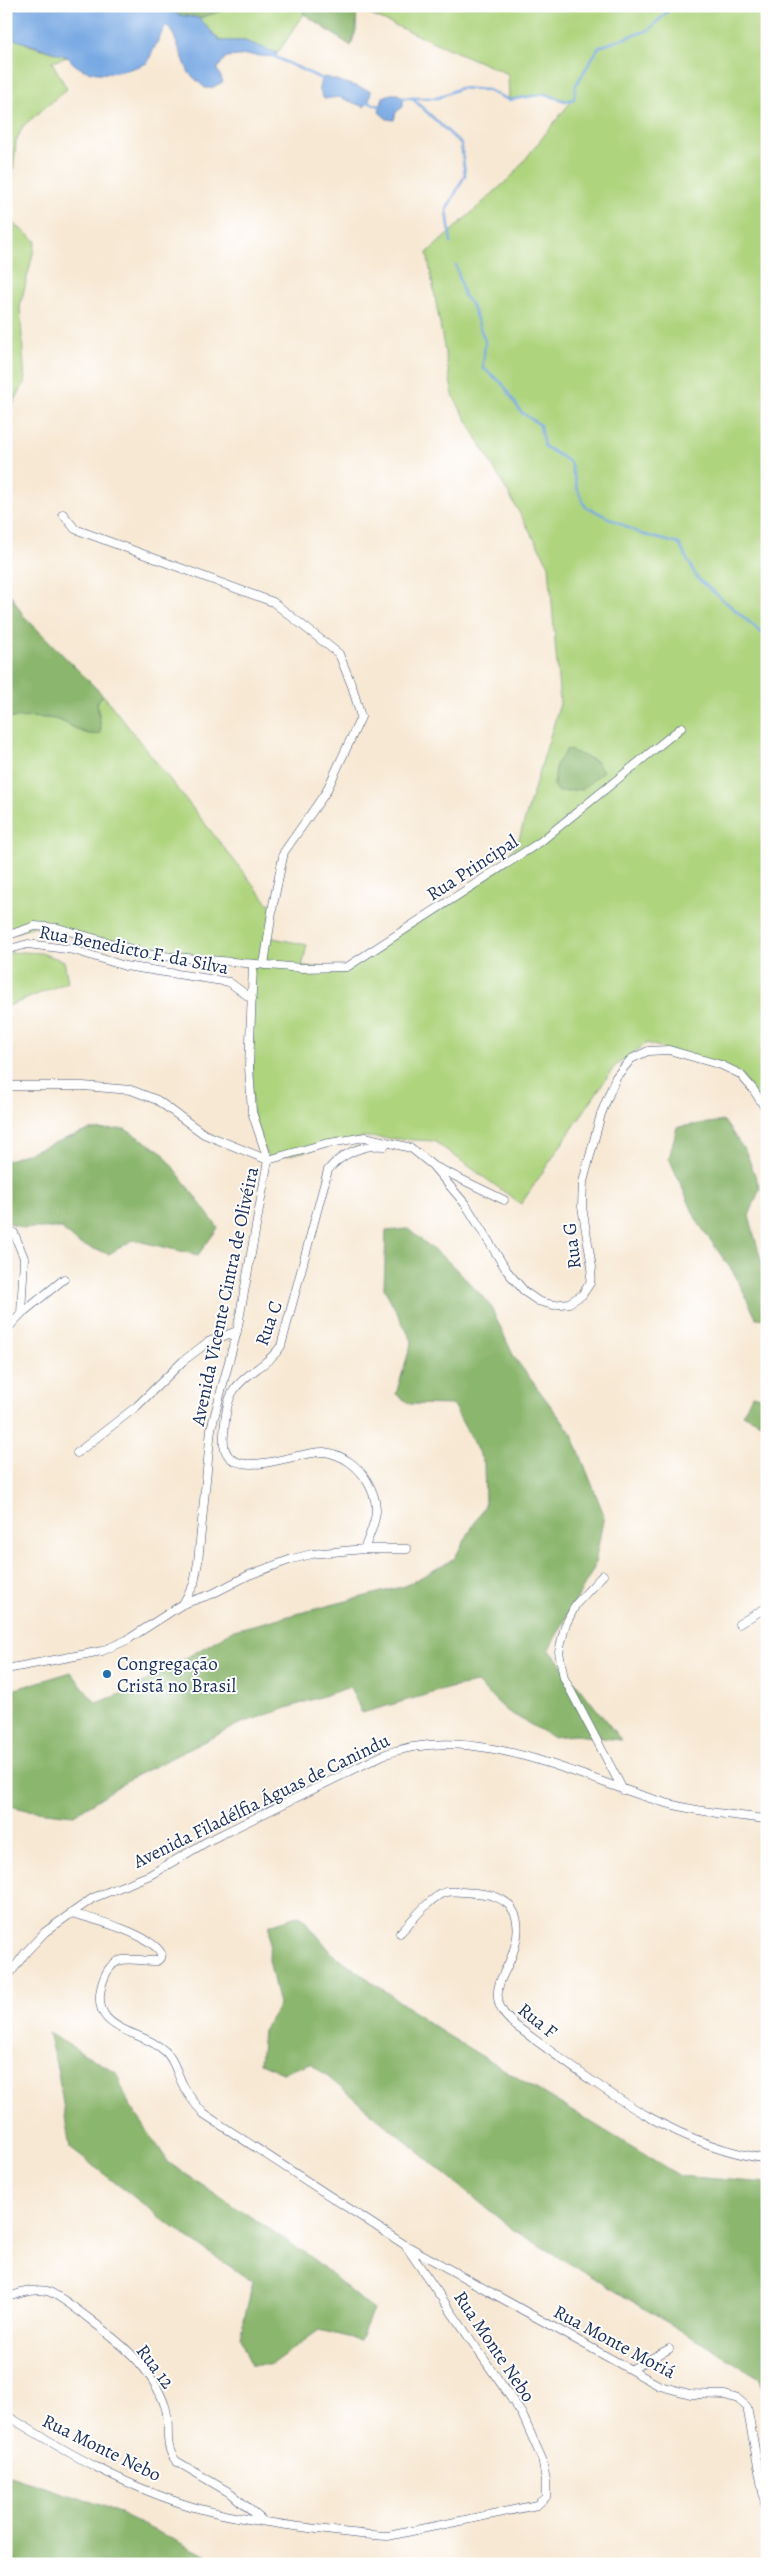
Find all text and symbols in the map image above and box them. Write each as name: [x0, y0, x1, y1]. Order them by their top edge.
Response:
street label: Rua Principal: [422, 828, 524, 907]
street label: Rua Benedicto F. da Silva: [37, 919, 231, 981]
street label: Avenida Vicente Cintra de Olivéira: [185, 1164, 265, 1429]
street label: Rua G: [556, 1221, 588, 1271]
street label: Rua C: [249, 1297, 289, 1349]
place label: Congregação Cristã no Brasil: [117, 1651, 236, 1699]
marker: Congregação Cristã no Brasil: [101, 1668, 113, 1680]
street label: Avenida Filadélfia Águas de Canindu: [128, 1727, 395, 1875]
street label: Rua F: [512, 1997, 563, 2045]
street label: Rua Monte Nebo: [447, 2286, 541, 2407]
street label: Rua Monte Moriá: [549, 2299, 680, 2385]
street label: Rua 12: [130, 2339, 180, 2394]
street label: Rua Monte Nebo: [38, 2408, 165, 2488]

